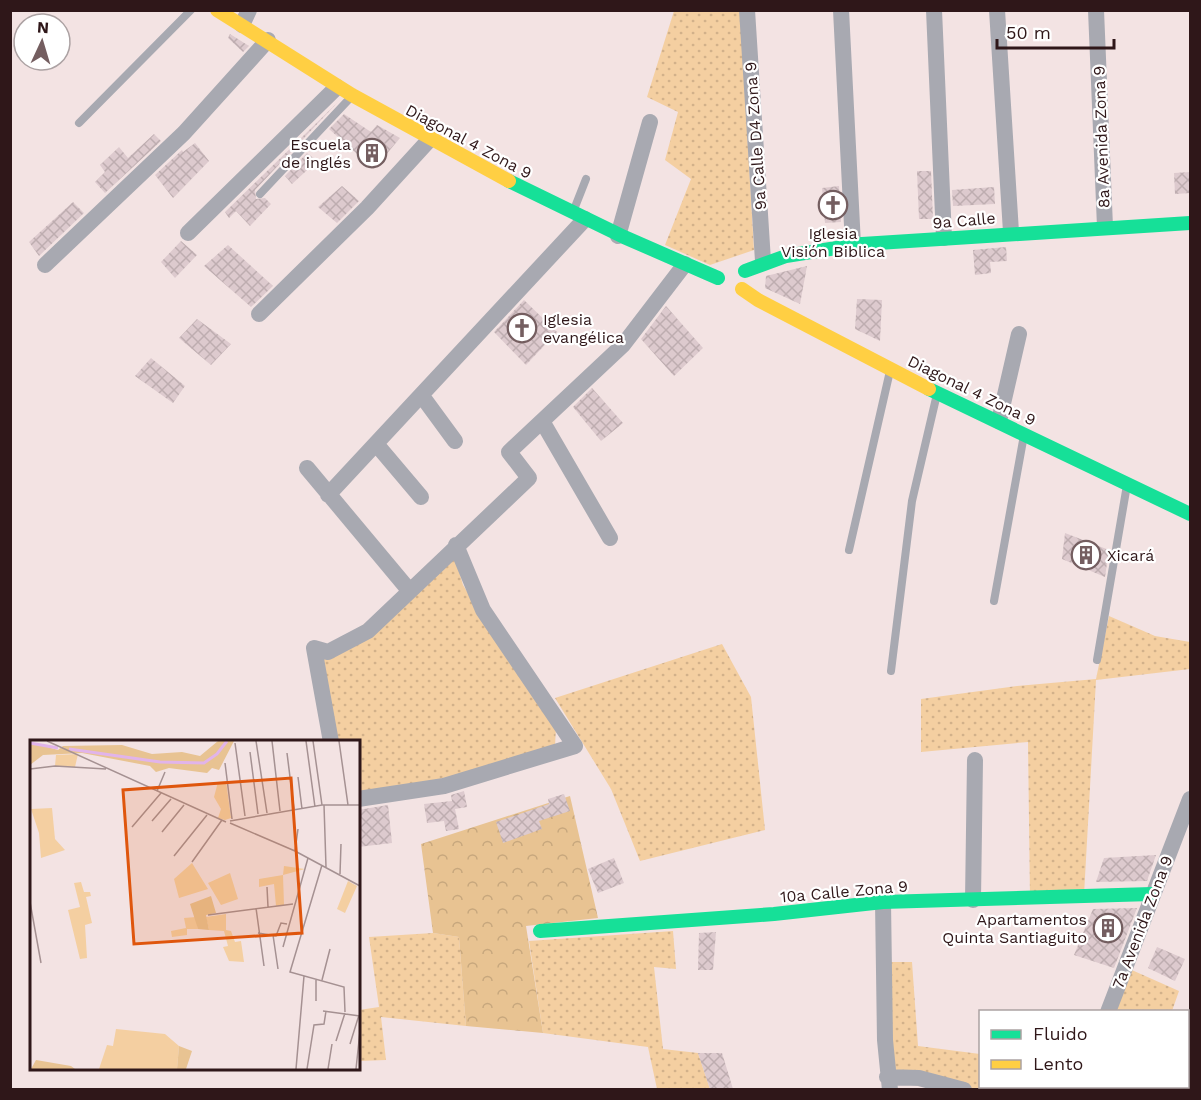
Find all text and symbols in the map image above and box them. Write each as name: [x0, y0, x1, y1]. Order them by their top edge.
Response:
north arrow: [12, 12, 72, 72]
scale bar: [997, 12, 1114, 50]
text: N: [36, 18, 50, 37]
text: 50 m: [1006, 22, 1051, 43]
street label: 9a Calle D4 Zona 9: [741, 61, 770, 211]
street label: 8a Avenida Zona 9: [1090, 65, 1113, 209]
street label: Diagonal 4 Zona 9: [402, 100, 535, 183]
place label: Escuela de inglés: [281, 135, 351, 172]
building icon: Escuela de inglés: [356, 137, 388, 169]
church icon: Iglesia Visión Biblica: [817, 189, 849, 221]
street label: 9a Calle: [932, 208, 996, 233]
place label: Iglesia Visión Biblica: [781, 224, 885, 261]
place label: Iglesia evangélica: [543, 310, 624, 347]
church icon: Iglesia evangélica: [506, 312, 538, 344]
street label: Diagonal 4 Zona 9: [905, 351, 1039, 430]
building icon: Xicará: [1070, 539, 1102, 571]
place label: Xicará: [1107, 546, 1154, 565]
inset map: [30, 740, 360, 1070]
street label: 7a Avenida Zona 9: [1108, 853, 1177, 991]
street label: 10a Calle Zona 9: [779, 876, 909, 907]
place label: Apartamentos Quinta Santiaguito: [942, 910, 1087, 947]
building icon: Apartamentos Quinta Santiaguito: [1092, 912, 1124, 944]
legend: [979, 1010, 1189, 1088]
text: Fluido: [1033, 1023, 1087, 1044]
text: Lento: [1033, 1053, 1083, 1074]

